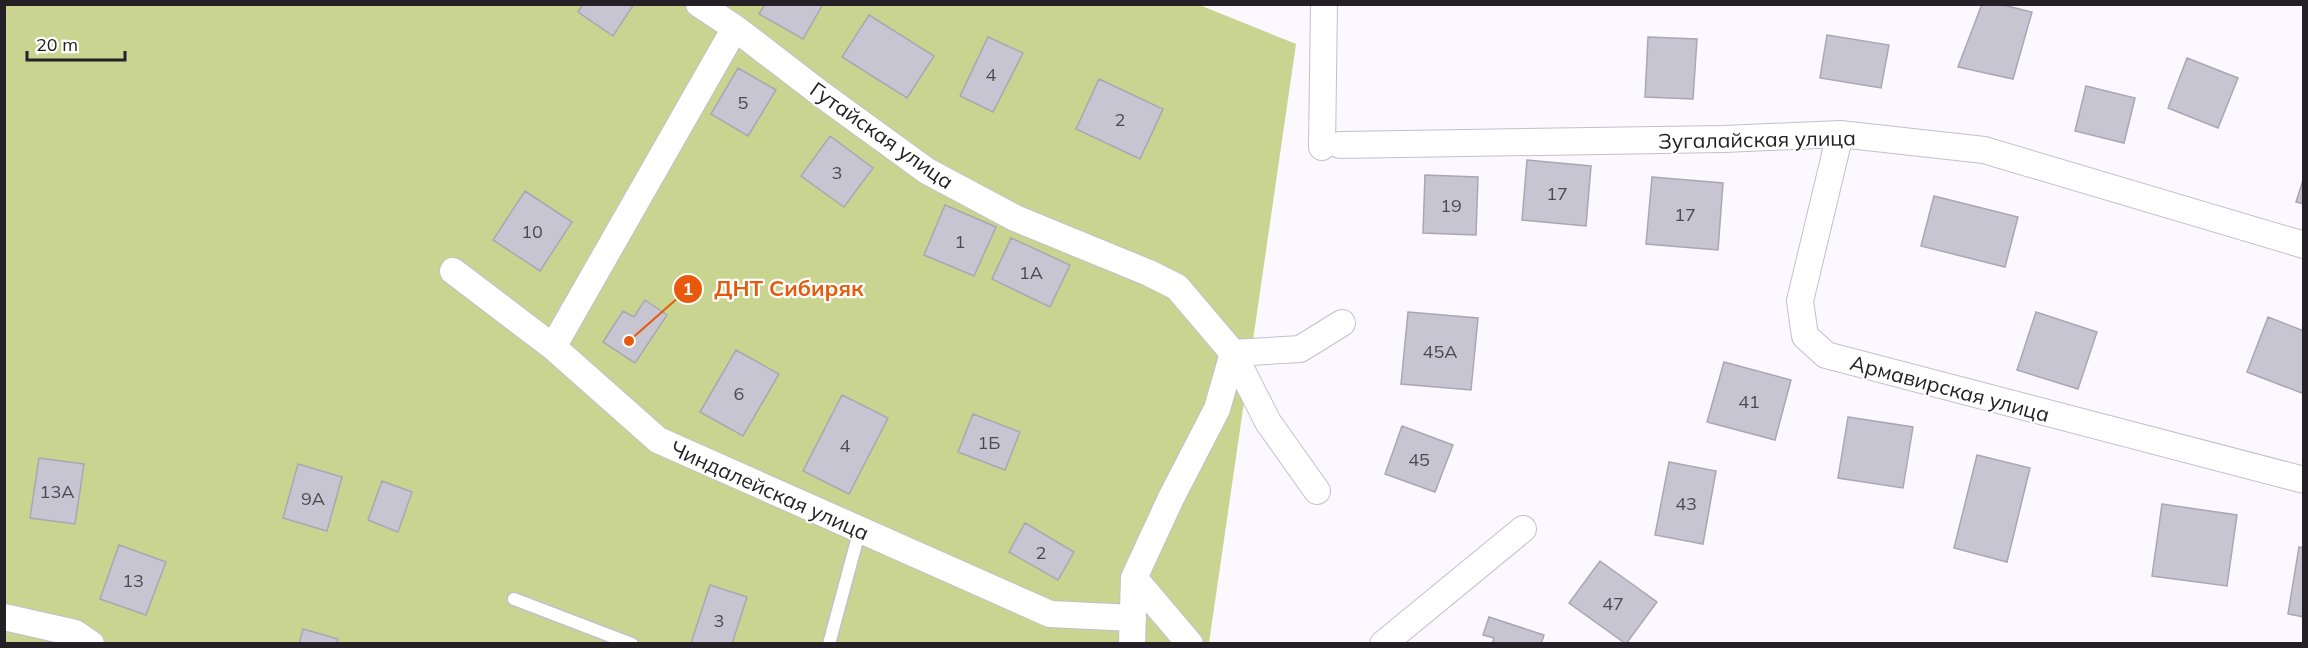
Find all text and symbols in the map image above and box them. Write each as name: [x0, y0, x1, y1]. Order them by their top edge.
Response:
scale bar: [27, 24, 124, 62]
text: 20 m: [36, 33, 78, 56]
house number: 4: [986, 63, 997, 86]
street label: Гутайская улица: [805, 76, 959, 194]
house number: 5: [738, 91, 749, 114]
house number: 2: [1115, 108, 1125, 131]
street label: Зугалайская улица: [1658, 124, 1856, 154]
house number: 3: [832, 161, 842, 184]
house number: 17: [1546, 182, 1568, 205]
house number: 19: [1440, 194, 1462, 217]
house number: 17: [1674, 203, 1696, 226]
house number: 10: [521, 220, 543, 243]
house number: 1: [955, 230, 965, 253]
house number: 1А: [1019, 261, 1043, 284]
callout: ДНТ Сибиряк: [673, 269, 876, 309]
text: ДНТ Сибиряк: [714, 274, 864, 302]
text: 1: [683, 277, 693, 300]
house number: 45А: [1423, 340, 1457, 363]
street label: Армавирская улица: [1848, 349, 2052, 427]
house number: 6: [734, 382, 744, 405]
house number: 41: [1738, 390, 1760, 413]
house number: 1Б: [978, 431, 1001, 454]
street label: Чиндалейская улица: [667, 434, 873, 546]
house number: 4: [840, 434, 851, 457]
house number: 45: [1408, 448, 1430, 471]
house number: 13А: [40, 480, 74, 503]
house number: 9А: [301, 487, 325, 510]
house number: 43: [1675, 492, 1697, 515]
house number: 2: [1036, 541, 1046, 564]
house number: 13: [122, 569, 144, 592]
house number: 47: [1602, 592, 1624, 615]
house number: 3: [714, 609, 724, 632]

